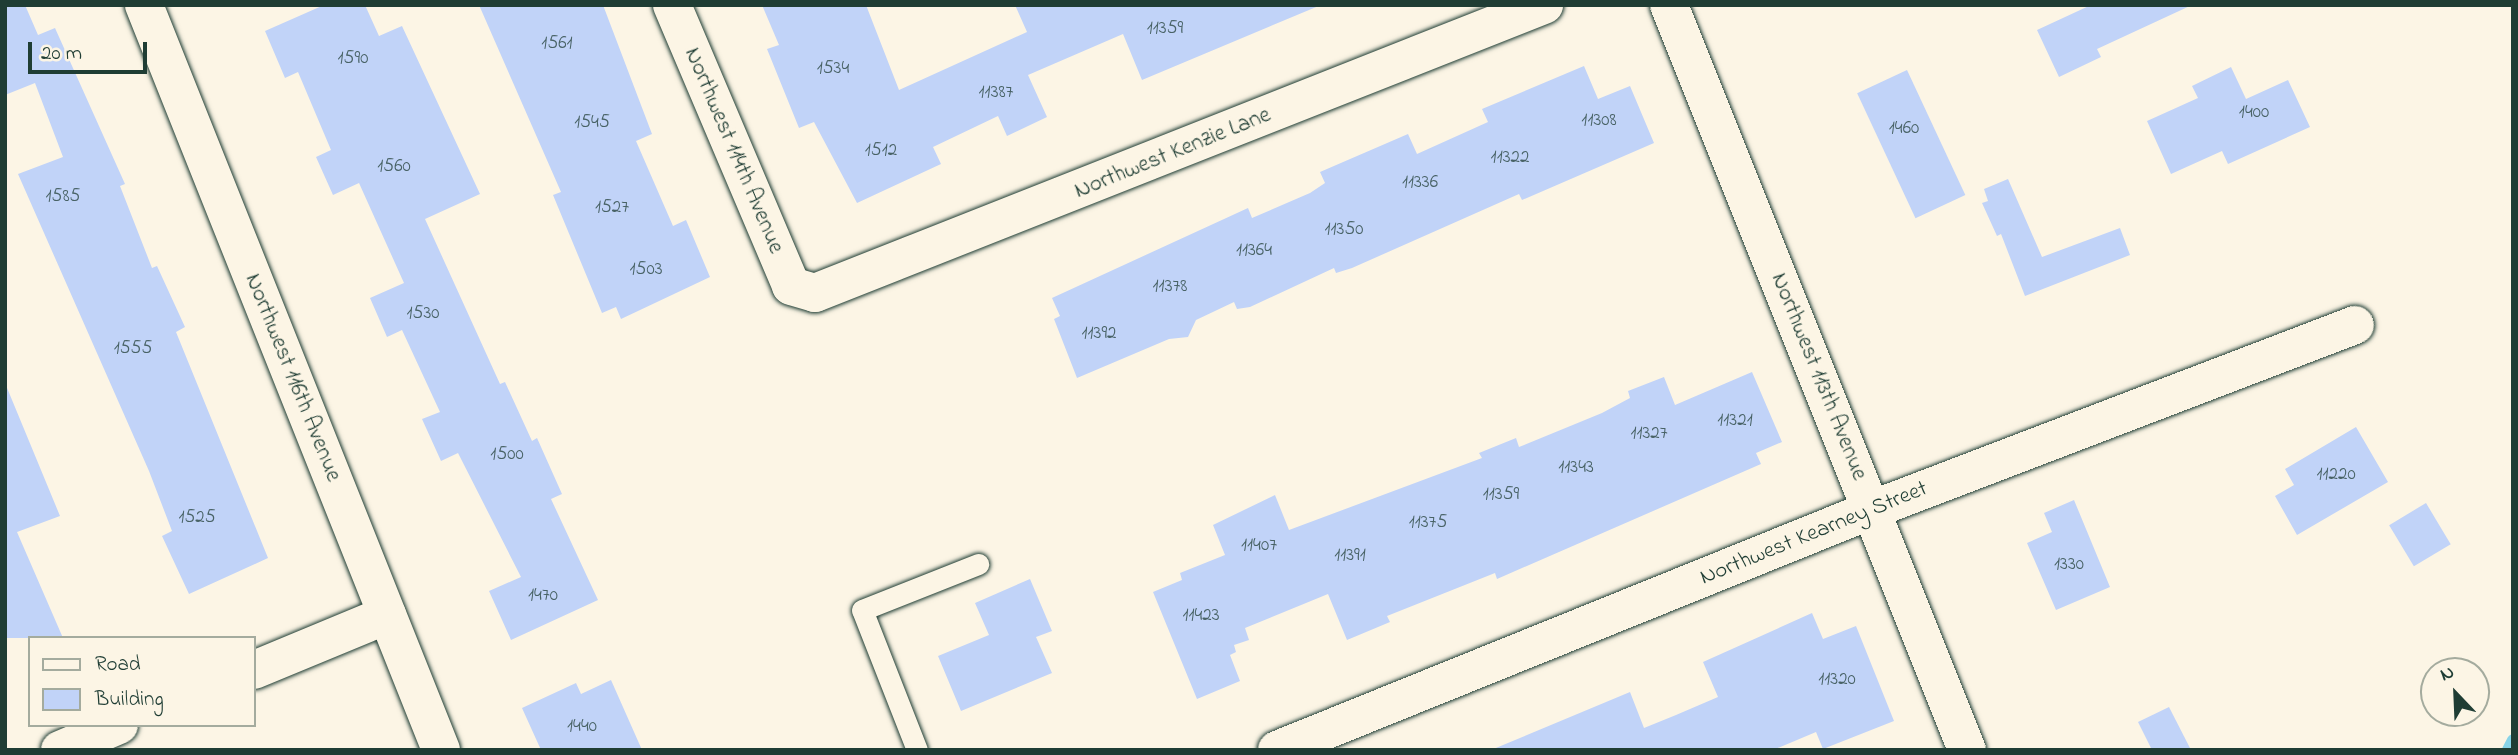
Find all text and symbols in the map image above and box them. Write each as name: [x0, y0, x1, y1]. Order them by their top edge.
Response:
house number: 11359: [1147, 18, 1183, 40]
scale bar: [32, 28, 150, 72]
house number: 1561: [541, 33, 573, 55]
text: 20 m: [41, 39, 82, 69]
street label: Northwest 114th Avenue: [677, 44, 789, 258]
house number: 1590: [338, 48, 368, 70]
house number: 1534: [817, 58, 849, 80]
house number: 11387: [979, 82, 1013, 104]
street label: Northwest Kenzie Lane: [1071, 102, 1275, 206]
house number: 1400: [2239, 102, 2269, 124]
house number: 11308: [1581, 110, 1617, 132]
house number: 1545: [574, 112, 610, 134]
house number: 1460: [1889, 118, 1919, 140]
house number: 1512: [865, 140, 897, 162]
house number: 11322: [1491, 147, 1529, 169]
house number: 1560: [377, 156, 411, 178]
house number: 11336: [1402, 172, 1438, 194]
house number: 1585: [46, 186, 80, 208]
house number: 1527: [595, 197, 629, 219]
house number: 11350: [1324, 219, 1364, 241]
house number: 11364: [1236, 240, 1272, 262]
house number: 1503: [630, 259, 662, 281]
street label: Northwest 113th Avenue: [1764, 269, 1872, 485]
street label: Northwest 116th Avenue: [238, 270, 346, 486]
house number: 11378: [1153, 276, 1187, 298]
house number: 1530: [407, 303, 439, 325]
house number: 11392: [1081, 323, 1117, 345]
house number: 1555: [114, 338, 152, 360]
house number: 11321: [1717, 410, 1753, 432]
house number: 11327: [1630, 423, 1668, 445]
house number: 1500: [490, 444, 524, 466]
house number: 11343: [1558, 457, 1594, 479]
house number: 11220: [2316, 464, 2356, 486]
street label: Northwest Kearney Street: [1696, 476, 1932, 592]
house number: 11359: [1483, 484, 1519, 506]
house number: 1525: [178, 507, 216, 529]
house number: 11375: [1409, 512, 1447, 534]
house number: 11407: [1241, 535, 1277, 557]
house number: 11391: [1334, 545, 1366, 567]
house number: 1330: [2054, 554, 2084, 576]
house number: 1470: [528, 585, 558, 607]
house number: 11423: [1182, 605, 1220, 627]
legend: [28, 636, 256, 727]
text: Road: [95, 650, 141, 680]
north arrow: [2420, 657, 2490, 727]
text: N: [2436, 659, 2459, 689]
house number: 11320: [1818, 669, 1856, 691]
text: Building: [95, 685, 164, 715]
house number: 1440: [567, 716, 597, 738]

